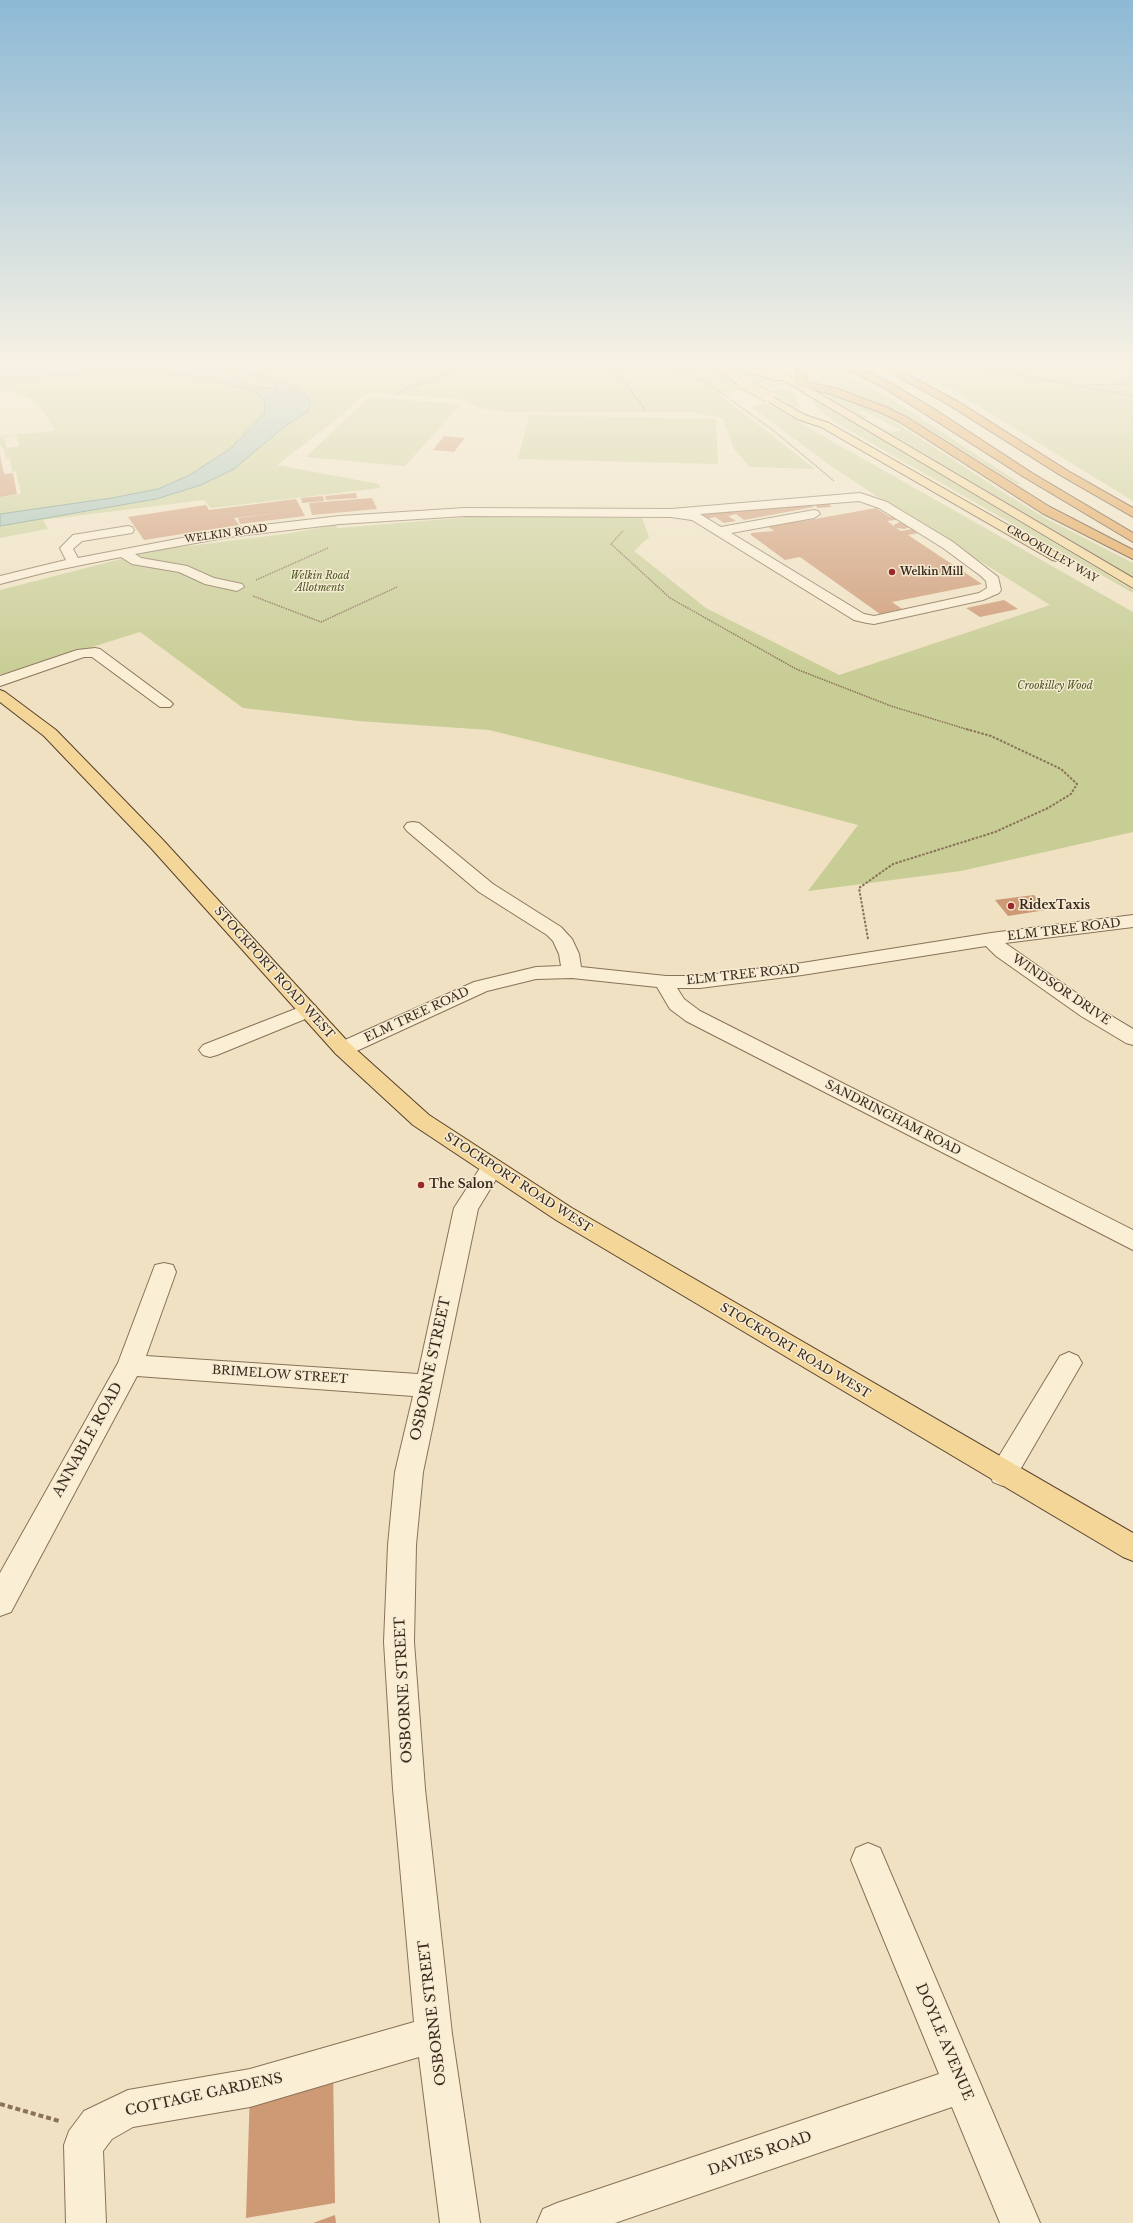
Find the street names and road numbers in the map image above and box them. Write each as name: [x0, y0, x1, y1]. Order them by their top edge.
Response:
street label: WELKIN ROAD: [184, 522, 268, 546]
street label: CROOKILLEY WAY: [1004, 523, 1100, 585]
street label: STOCKPORT ROAD WEST: [211, 904, 337, 1042]
street label: ELM TREE ROAD: [1007, 916, 1121, 944]
street label: WINDSOR DRIVE: [1009, 952, 1113, 1028]
street label: ELM TREE ROAD: [686, 962, 800, 988]
street label: ELM TREE ROAD: [362, 984, 472, 1046]
street label: SANDRINGHAM ROAD: [823, 1077, 963, 1159]
street label: STOCKPORT ROAD WEST: [442, 1130, 594, 1236]
street label: OSBORNE STREET: [408, 1296, 454, 1442]
street label: STOCKPORT ROAD WEST: [717, 1300, 873, 1402]
street label: BRIMELOW STREET: [211, 1363, 349, 1387]
street label: ANNABLE ROAD: [50, 1380, 126, 1500]
street label: OSBORNE STREET: [392, 1616, 416, 1764]
street label: OSBORNE STREET: [416, 1939, 450, 2087]
street label: DOYLE AVENUE: [912, 1981, 976, 2103]
street label: COTTAGE GARDENS: [124, 2070, 284, 2120]
street label: DAVIES ROAD: [706, 2128, 814, 2180]

